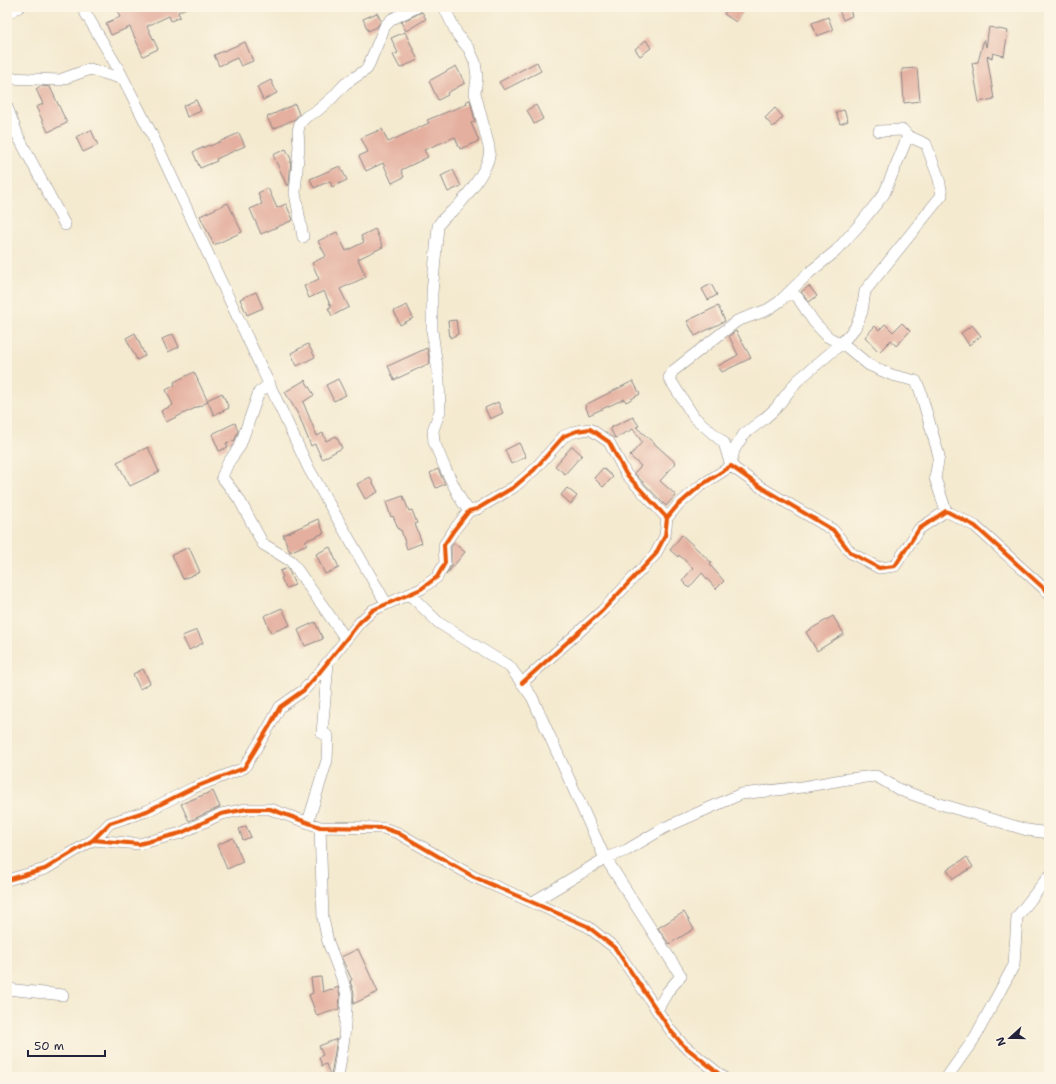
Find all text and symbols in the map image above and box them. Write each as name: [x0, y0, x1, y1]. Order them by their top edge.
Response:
north arrow: [990, 1018, 1030, 1058]
scale bar: [28, 1032, 105, 1058]
text: N: [992, 1034, 1010, 1048]
text: 50 m: [34, 1038, 64, 1054]

